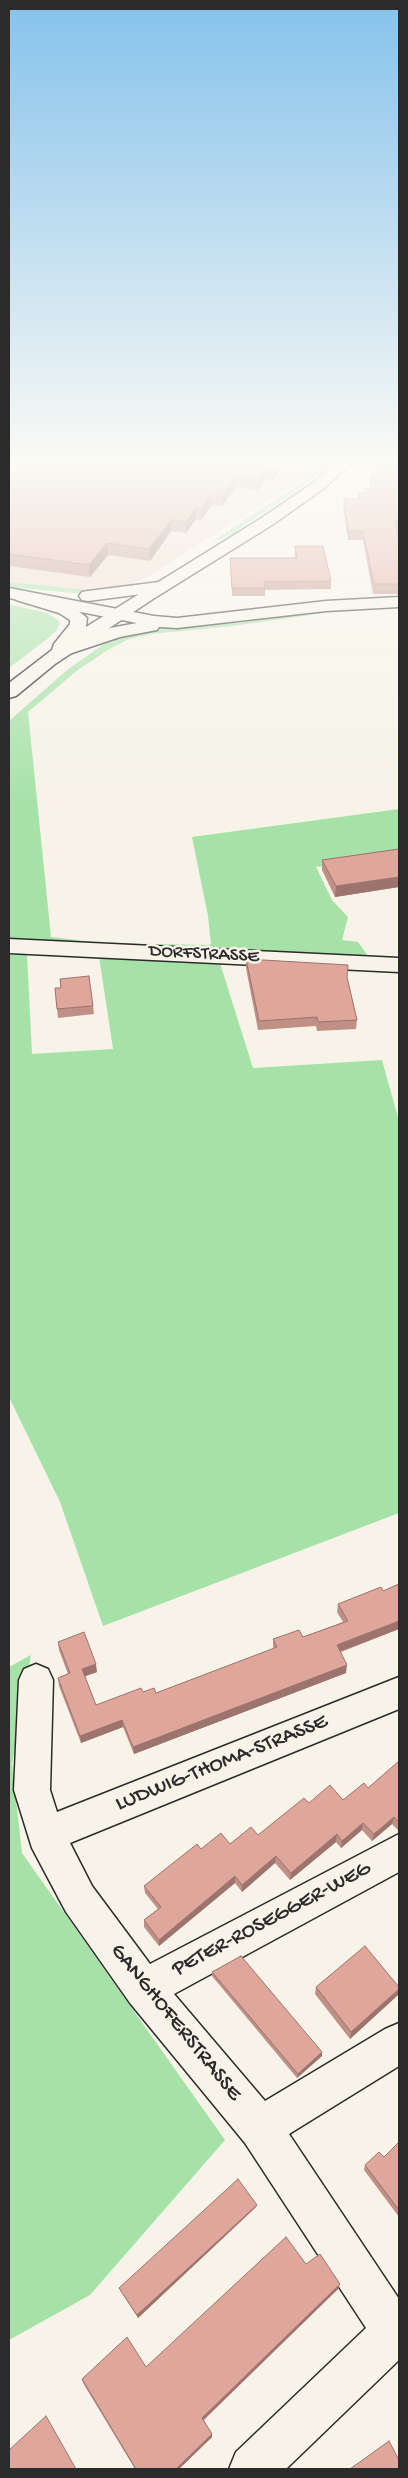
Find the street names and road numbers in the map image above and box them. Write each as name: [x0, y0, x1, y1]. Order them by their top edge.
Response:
street label: DORFSTRASSE: [148, 941, 260, 969]
street label: LUDWIG-THOMA-STRASSE: [112, 1709, 332, 1819]
street label: PETER-ROSEGGER-WEG: [168, 1856, 376, 1984]
street label: GANGHOFERSTRASSE: [103, 1939, 247, 2107]

